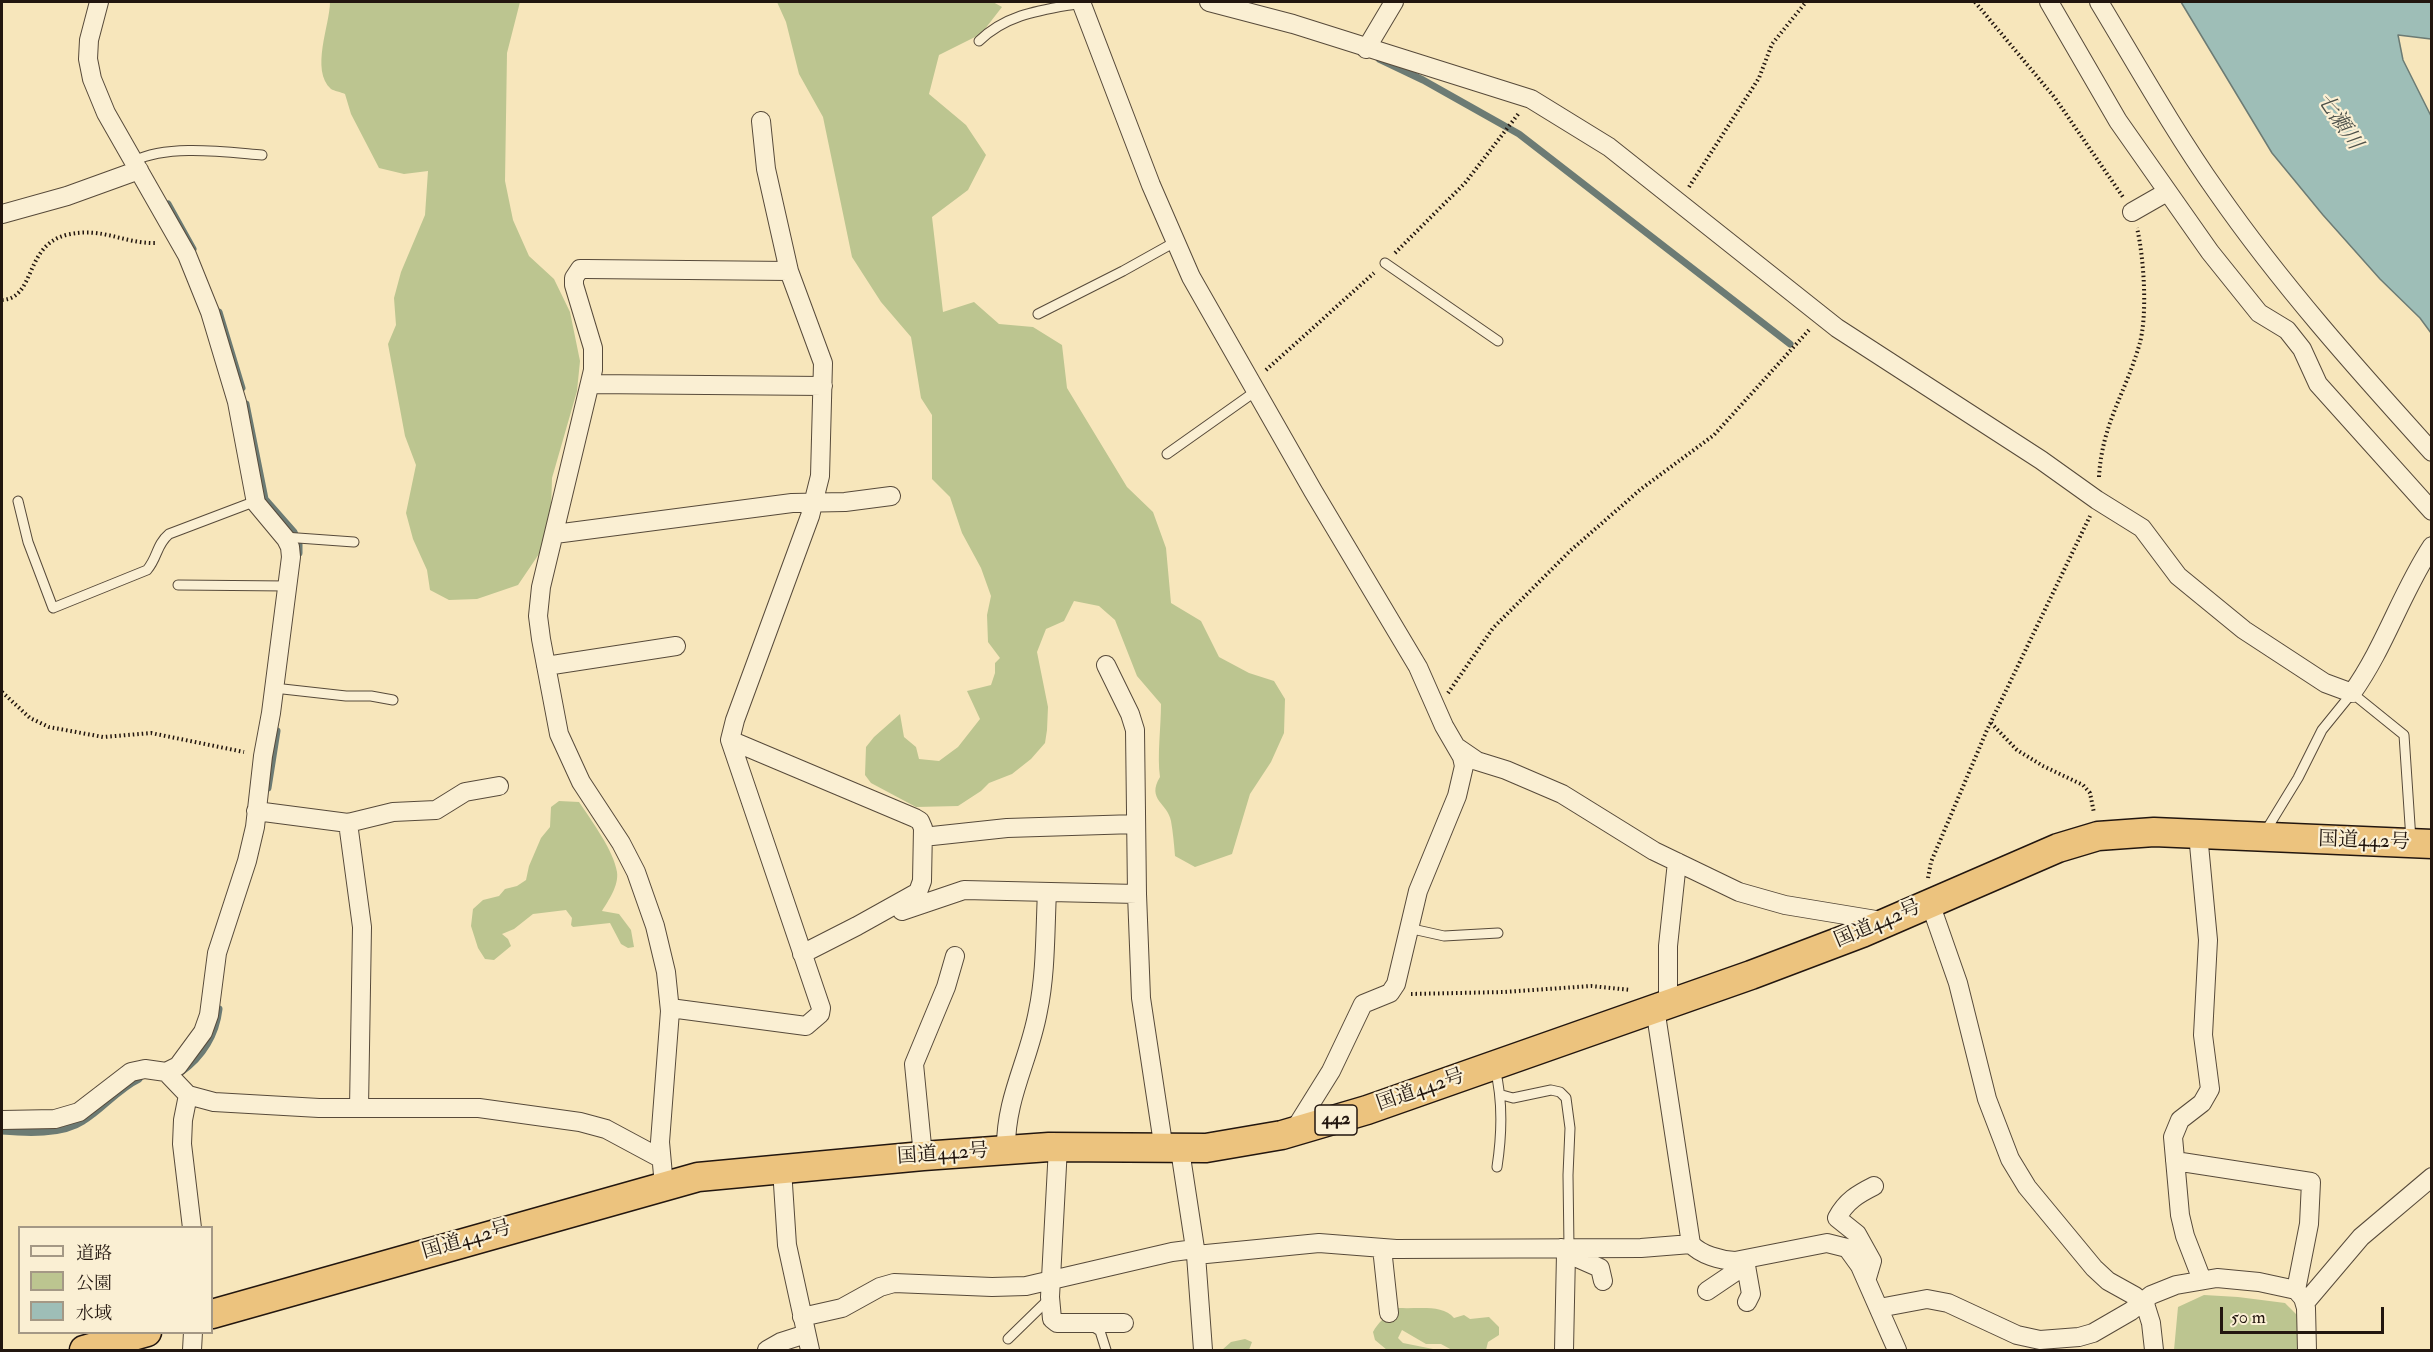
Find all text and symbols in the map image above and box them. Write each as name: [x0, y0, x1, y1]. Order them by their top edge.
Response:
water label: 七瀬川: [2310, 89, 2366, 155]
street label: 国道442号: [2318, 828, 2410, 856]
street label: 国道442号: [1831, 896, 1925, 954]
street label: 国道442号: [1374, 1065, 1468, 1117]
road number: 442: [1315, 1105, 1357, 1135]
street label: 国道442号: [896, 1140, 990, 1170]
street label: 国道442号: [420, 1217, 514, 1265]
legend: [18, 1226, 213, 1334]
text: 道路: [76, 1242, 112, 1265]
text: 公園: [76, 1272, 112, 1295]
scale bar: [2223, 1295, 2386, 1333]
text: 水域: [76, 1302, 112, 1325]
text: 50 m: [2231, 1306, 2266, 1329]

